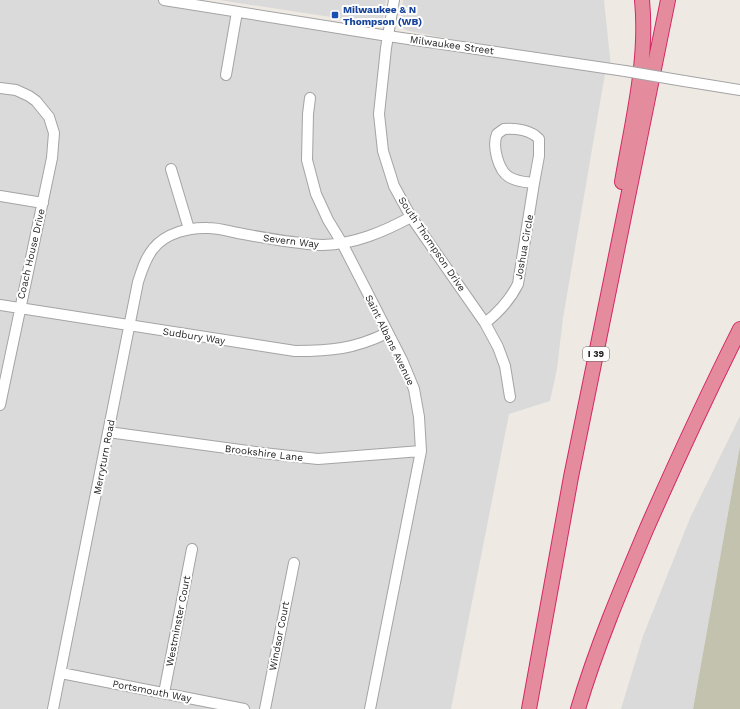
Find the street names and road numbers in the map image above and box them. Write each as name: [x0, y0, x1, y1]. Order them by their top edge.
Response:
street label: Milwaukee Street: [409, 34, 496, 56]
street label: South Thompson Drive: [396, 195, 468, 294]
street label: Coach House Drive: [15, 207, 47, 300]
street label: Joshua Circle: [513, 213, 535, 280]
street label: Severn Way: [262, 232, 320, 250]
street label: Saint Albans Avenue: [363, 293, 417, 387]
street label: Sudbury Way: [162, 326, 227, 347]
road number: I 39: [583, 347, 609, 361]
street label: Merryturn Road: [91, 419, 117, 495]
street label: Brookshire Lane: [224, 443, 304, 463]
street label: Westminster Court: [164, 574, 192, 667]
street label: Windsor Court: [267, 600, 291, 672]
street label: Portsmouth Way: [112, 678, 193, 704]

